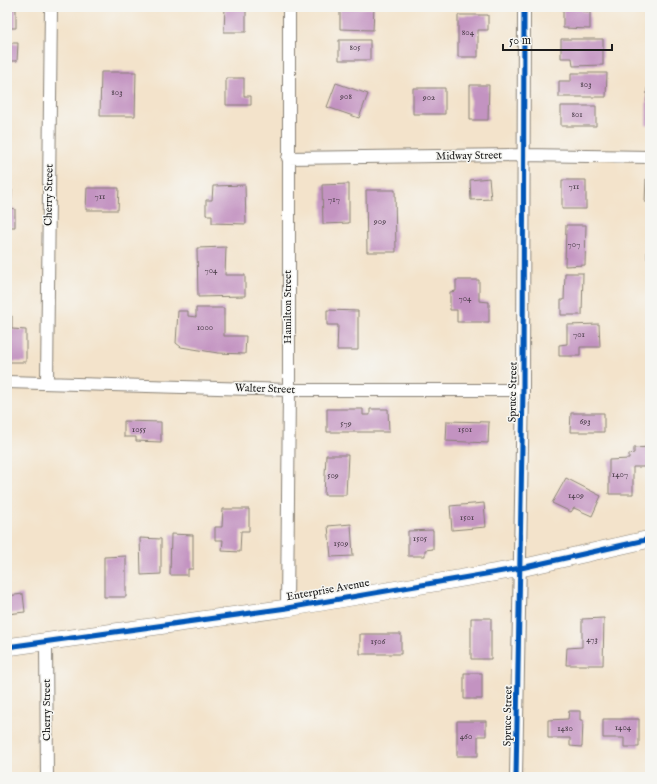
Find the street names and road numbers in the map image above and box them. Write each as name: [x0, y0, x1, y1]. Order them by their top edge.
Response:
street label: Midway Street: [436, 148, 502, 164]
street label: Cherry Street: [41, 164, 57, 226]
street label: Hamilton Street: [281, 270, 295, 344]
street label: Spruce Street: [505, 361, 521, 423]
street label: Walter Street: [235, 381, 296, 397]
street label: Enterprise Avenue: [285, 576, 371, 604]
street label: Cherry Street: [40, 679, 54, 741]
street label: Spruce Street: [500, 685, 516, 747]

